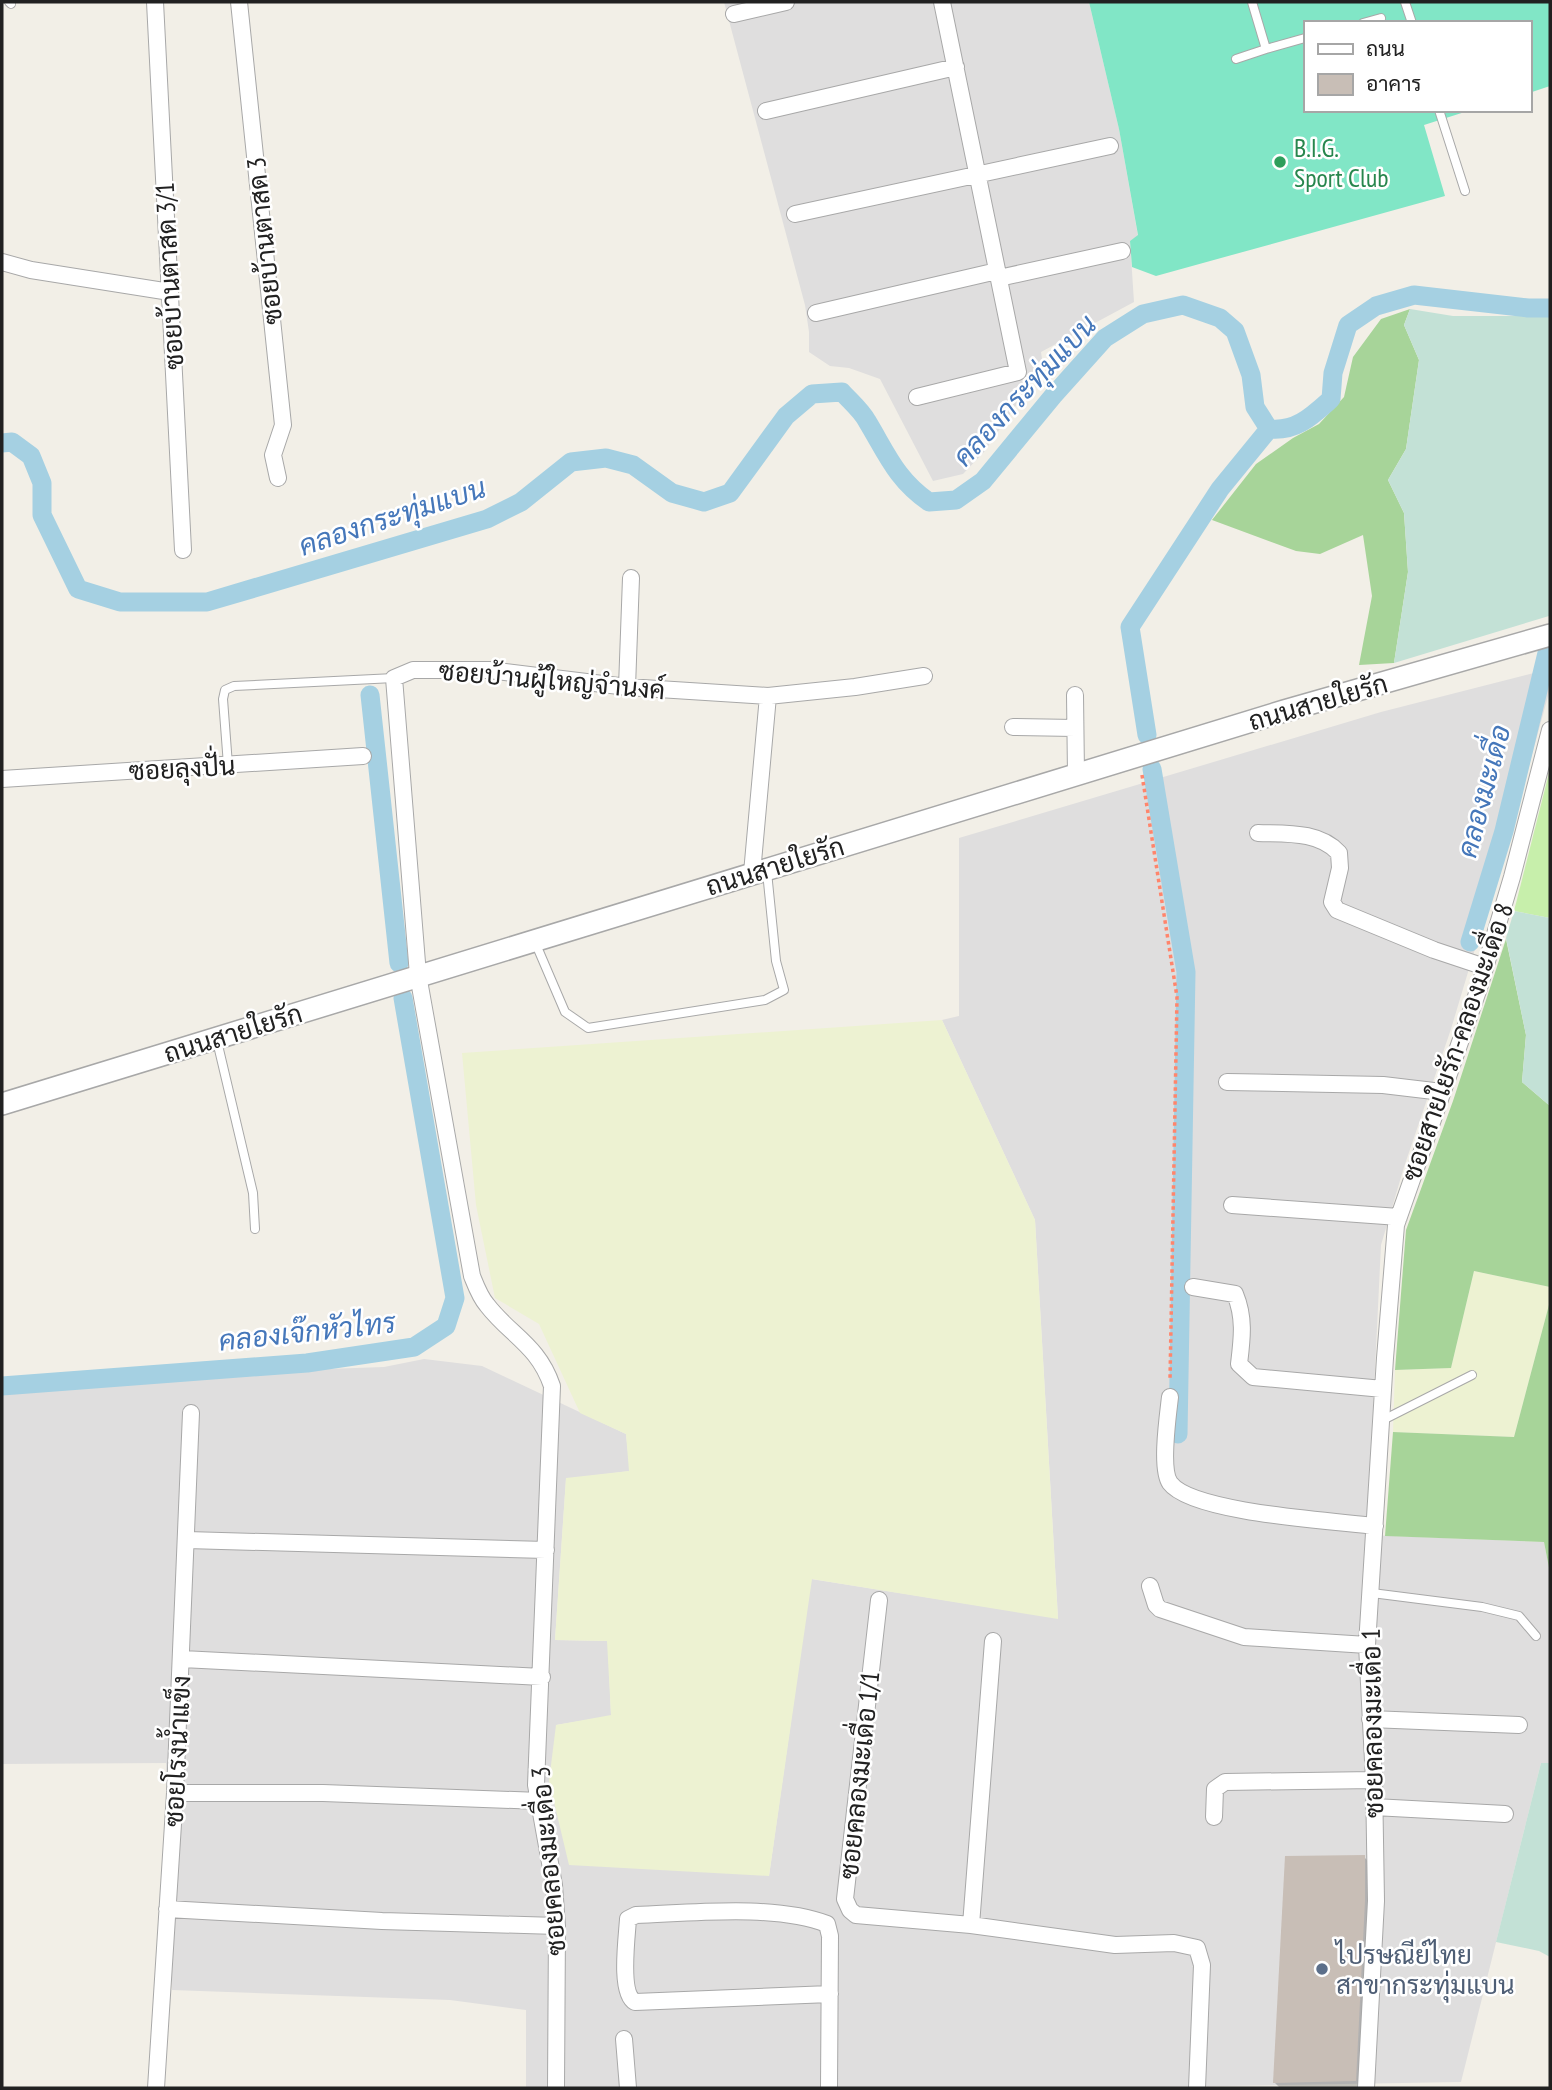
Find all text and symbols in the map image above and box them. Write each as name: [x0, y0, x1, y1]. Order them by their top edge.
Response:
legend: [1304, 21, 1531, 112]
text: ถนน: [1366, 35, 1405, 62]
text: อาคาร: [1366, 70, 1422, 97]
place label: B.I.G. Sport Club: [1294, 131, 1389, 194]
marker: B.I.G. Sport Club: [1272, 154, 1288, 170]
street label: ซอยบ้านตาสด 3: [239, 156, 289, 326]
street label: ซอยบ้านตาสด 3/1: [148, 181, 190, 371]
water label: คลองกระทุ่มแบน: [944, 306, 1105, 475]
water label: คลองกระทุ่มแบน: [294, 468, 491, 566]
street label: ซอยบ้านผู้ใหญ่จำนงค์: [437, 654, 667, 708]
street label: ถนนสายใยรัก: [1245, 666, 1391, 738]
water label: คลองมะเดื่อ: [1443, 719, 1518, 862]
street label: ซอยลุงปั่น: [128, 745, 236, 789]
street label: ถนนสายใยรัก: [702, 829, 848, 903]
street label: ซอยสายใยรัก-คลองมะเดื่อ 8: [1389, 897, 1520, 1185]
street label: ถนนสายใยรัก: [160, 996, 306, 1070]
water label: คลองเจ๊กหัวไทร: [217, 1303, 399, 1359]
street label: ซอยคลองมะเดื่อ 1: [1349, 1628, 1390, 1818]
street label: ซอยคลองมะเดื่อ 1/1: [827, 1669, 886, 1881]
street label: ซอยโรงน้ำแข็ง: [153, 1674, 197, 1828]
street label: ซอยคลองมะเดื่อ 3: [518, 1765, 573, 1957]
place label: ไปรษณีย์ไทย สาขากระทุ่มแบน: [1334, 1938, 1515, 2003]
marker: ไปรษณีย์ไทย สาขากระทุ่มแบน: [1314, 1961, 1330, 1977]

